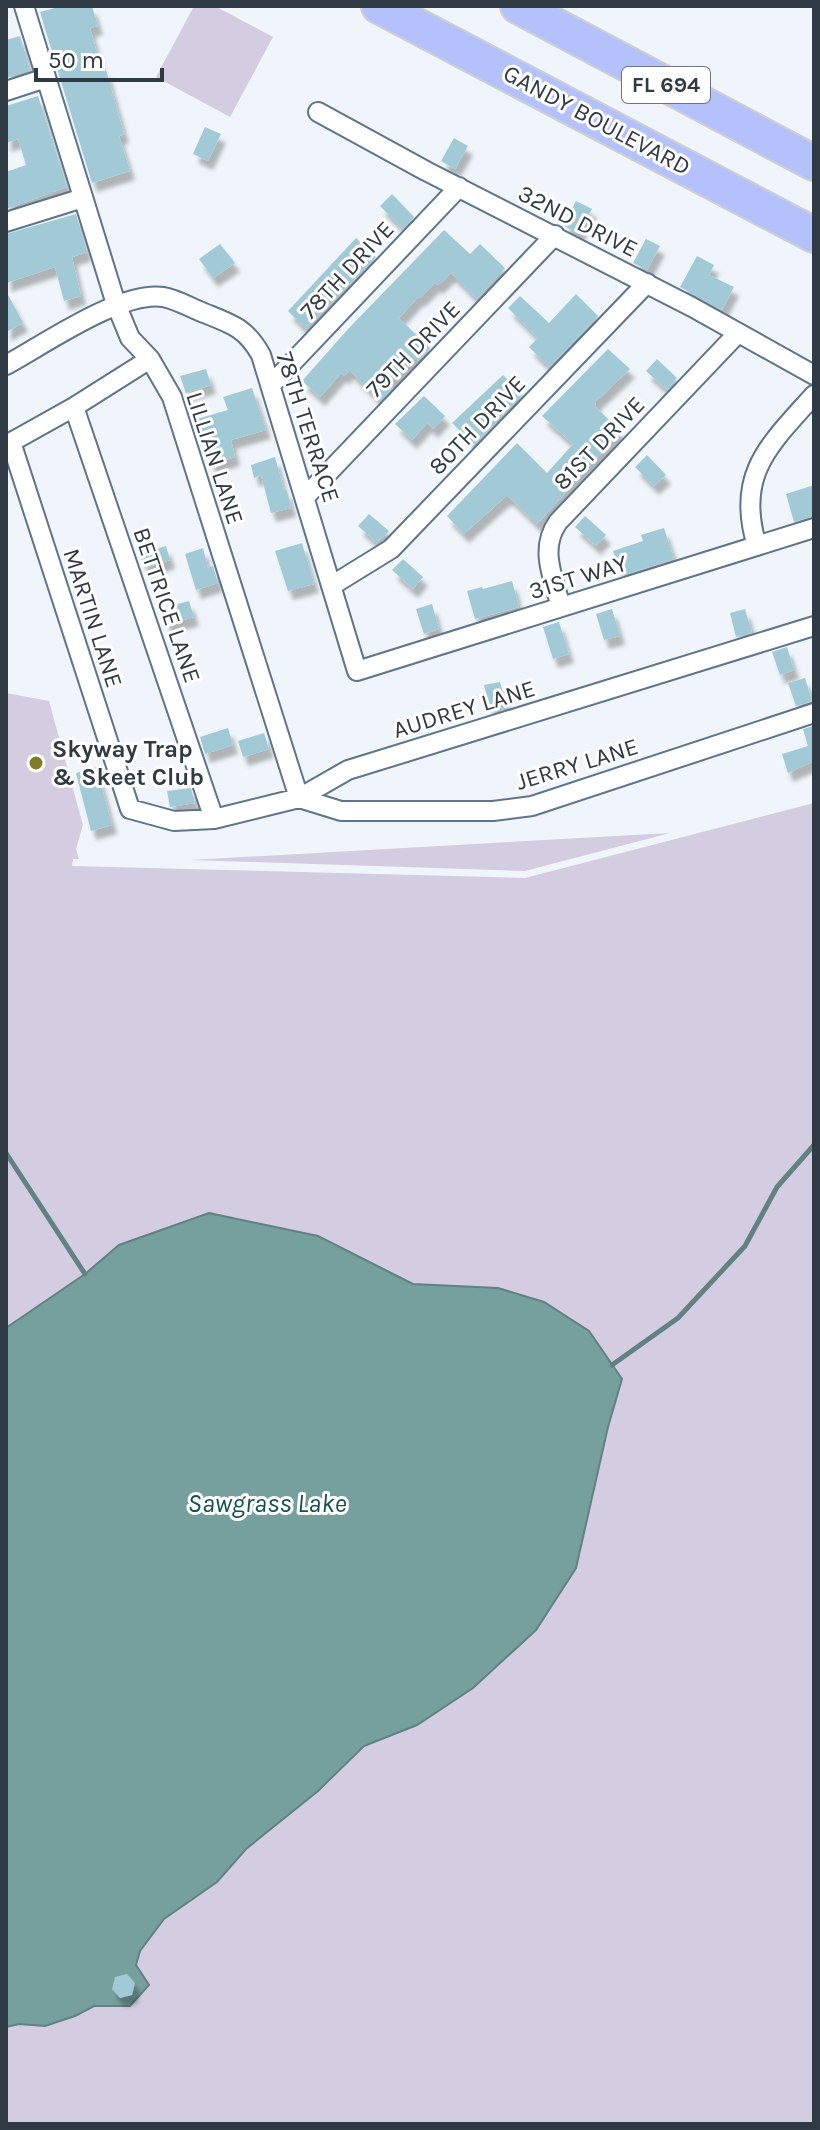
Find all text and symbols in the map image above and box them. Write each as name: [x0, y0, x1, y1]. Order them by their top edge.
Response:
scale bar: [36, 32, 162, 82]
text: 50 m: [48, 46, 104, 74]
street label: GANDY BOULEVARD: [499, 59, 695, 181]
road number: FL 694: [622, 67, 710, 103]
street label: 32ND DRIVE: [514, 179, 642, 263]
street label: 78TH DRIVE: [294, 215, 400, 325]
street label: 79TH DRIVE: [360, 295, 466, 403]
street label: 78TH TERRACE: [270, 348, 346, 506]
street label: 80TH DRIVE: [423, 370, 531, 480]
street label: LILLIAN LANE: [180, 388, 250, 528]
street label: 81ST DRIVE: [548, 390, 650, 496]
street label: BETTRICE LANE: [127, 524, 207, 686]
street label: MARTIN LANE: [57, 545, 129, 691]
street label: 31ST WAY: [525, 549, 631, 605]
street label: AUDREY LANE: [389, 674, 539, 744]
street label: JERRY LANE: [512, 732, 642, 796]
place label: Skyway Trap & Skeet Club: [52, 735, 204, 791]
marker: Skyway Trap & Skeet Club: [27, 754, 45, 772]
water label: Sawgrass Lake: [188, 1488, 346, 1519]

